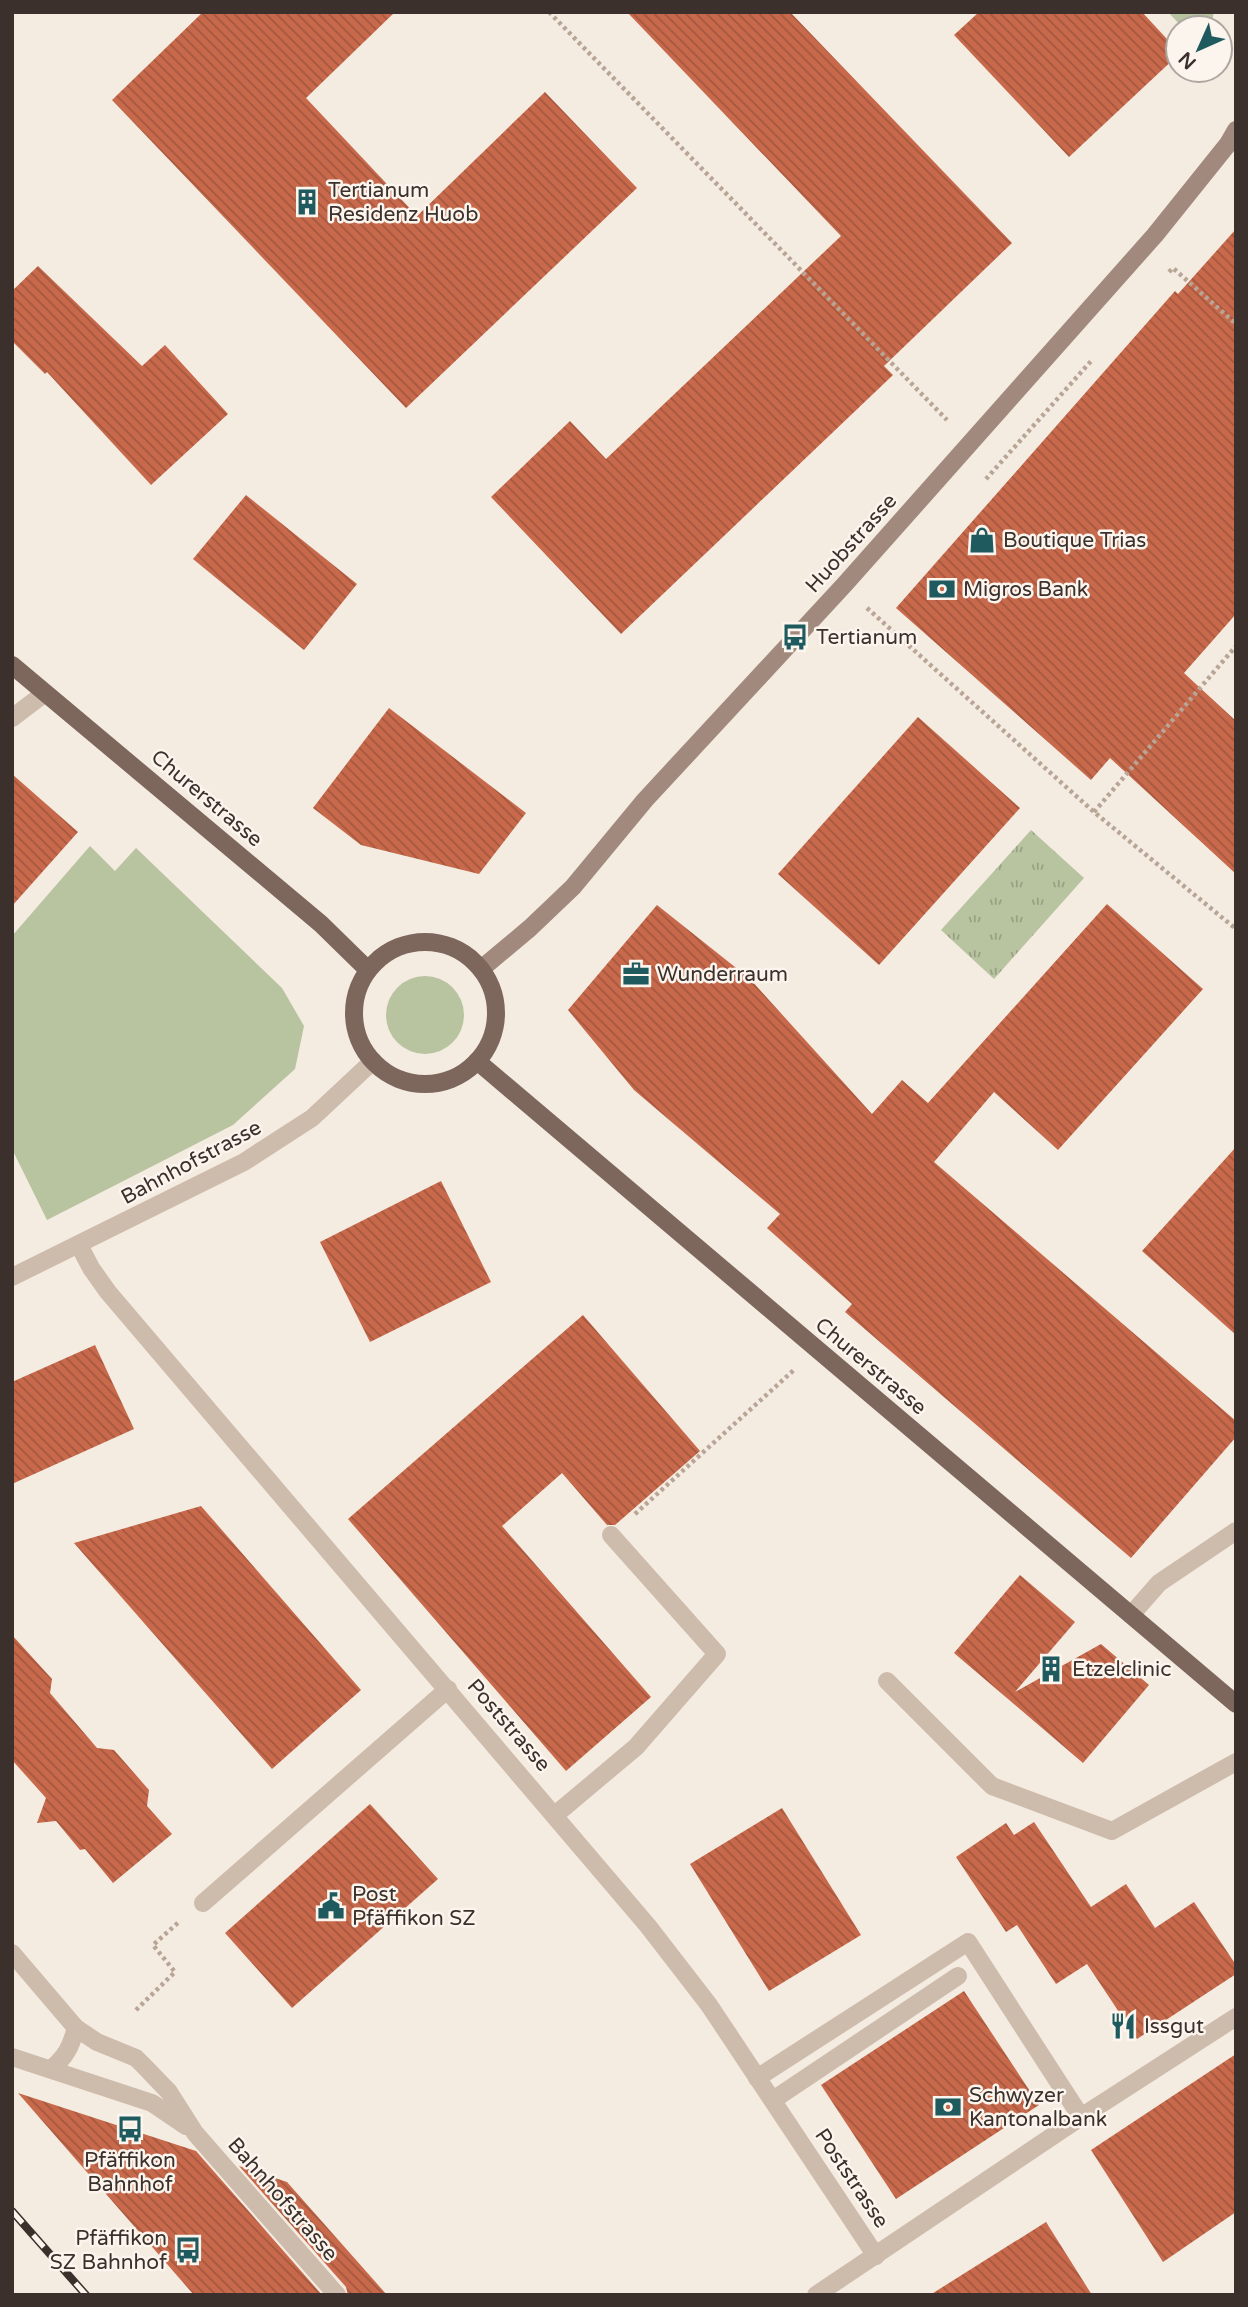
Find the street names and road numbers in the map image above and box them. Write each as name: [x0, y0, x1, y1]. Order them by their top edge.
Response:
street label: Huobstrasse: [800, 489, 902, 598]
street label: Churerstrasse: [146, 745, 268, 852]
street label: Bahnhofstrasse: [117, 1115, 266, 1210]
street label: Churerstrasse: [810, 1313, 932, 1420]
street label: Poststrasse: [462, 1674, 556, 1777]
street label: Poststrasse: [809, 2124, 894, 2233]
street label: Bahnhofstrasse: [222, 2133, 343, 2266]

